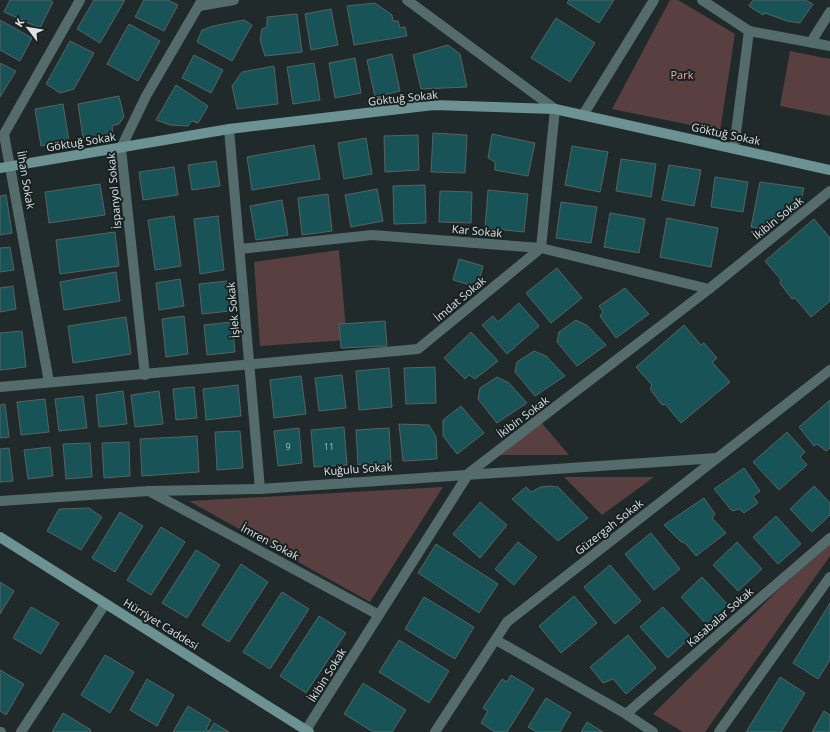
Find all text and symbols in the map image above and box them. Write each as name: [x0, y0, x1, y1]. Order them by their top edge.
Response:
north arrow: [8, 8, 48, 48]
text: K: [11, 15, 28, 30]
park label: Park: [670, 67, 694, 82]
street label: Göktuğ Sokak: [367, 86, 439, 109]
street label: Göktuğ Sokak: [690, 119, 762, 148]
street label: Göktuğ Sokak: [45, 129, 117, 154]
street label: İlhan Sokak: [14, 150, 39, 210]
street label: İspanyol Sokak: [103, 152, 124, 230]
street label: İkibin Sokak: [749, 192, 806, 243]
street label: Kar Sokak: [451, 221, 503, 240]
street label: İmdat Sokak: [431, 272, 489, 325]
street label: İşlek Sokak: [223, 281, 242, 339]
street label: İkibin Sokak: [494, 392, 552, 441]
house number: 9: [285, 440, 291, 453]
house number: 11: [324, 440, 334, 453]
street label: Kuğulu Sokak: [323, 459, 393, 478]
street label: Güzergah Sokak: [572, 495, 646, 558]
street label: İmren Sokak: [239, 520, 302, 563]
street label: Kasabalar Sokak: [683, 583, 756, 650]
street label: Hürriyet Caddesi: [121, 594, 202, 653]
street label: İkibin Sokak: [304, 645, 349, 705]

